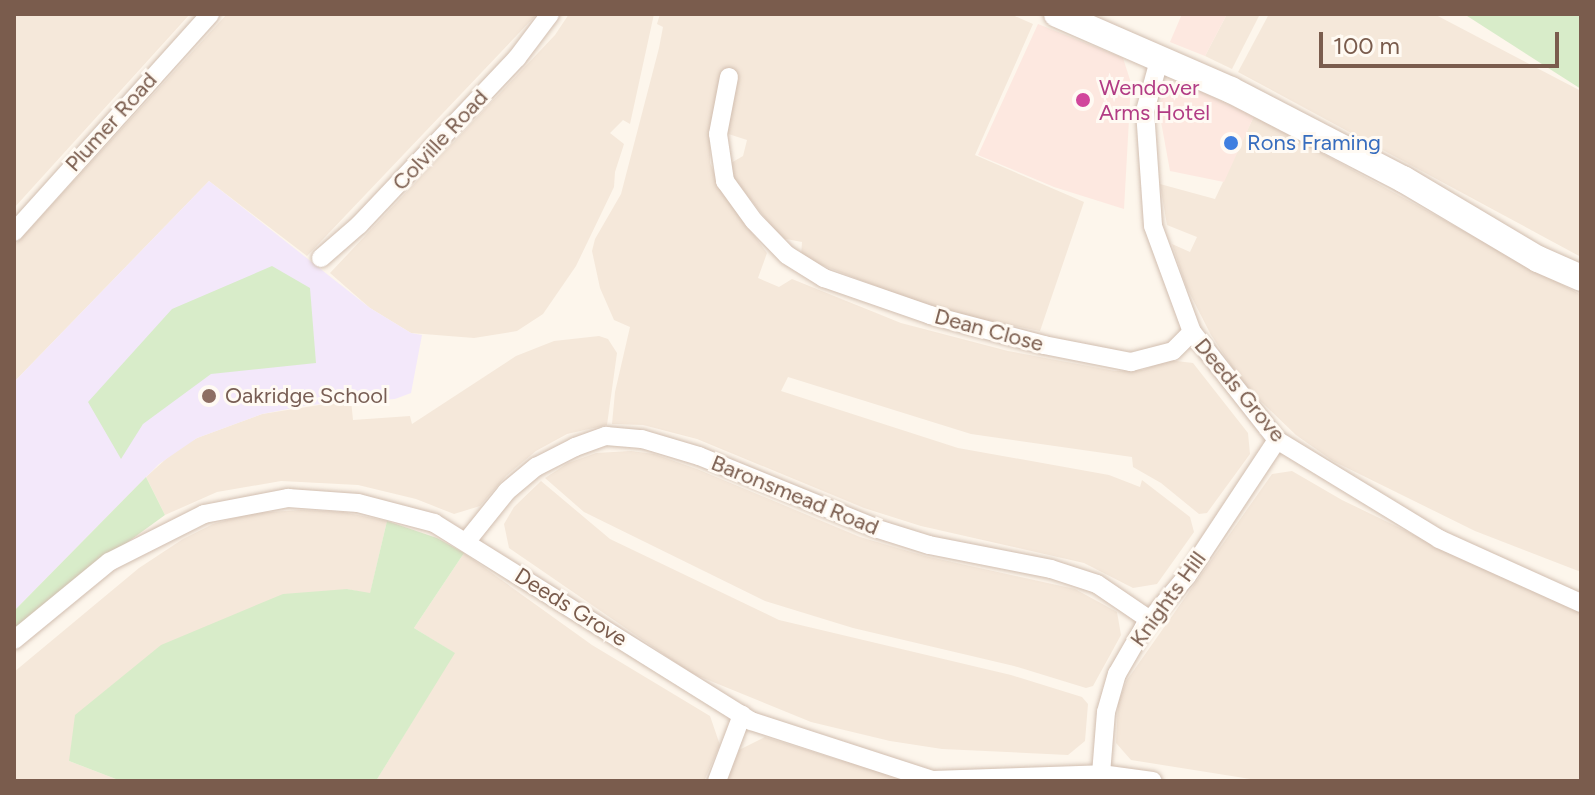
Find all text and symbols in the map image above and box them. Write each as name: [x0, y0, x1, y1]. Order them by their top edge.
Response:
scale bar: [1323, 16, 1563, 66]
text: 100 m: [1333, 31, 1400, 60]
street label: Plumer Road: [60, 67, 162, 177]
place label: Wendover Arms Hotel: [1099, 74, 1210, 126]
street label: Colville Road: [387, 84, 493, 196]
marker: Wendover Arms Hotel: [1074, 91, 1092, 109]
place label: Rons Framing: [1247, 130, 1381, 156]
marker: Rons Framing: [1222, 134, 1240, 152]
street label: Dean Close: [932, 303, 1046, 357]
street label: Deeds Grove: [1189, 333, 1291, 447]
place label: Oakridge School: [225, 383, 388, 409]
marker: Oakridge School: [200, 387, 218, 405]
street label: Baronsmead Road: [707, 449, 883, 541]
street label: Knights Hill: [1125, 546, 1211, 652]
street label: Deeds Grove: [510, 562, 632, 652]

